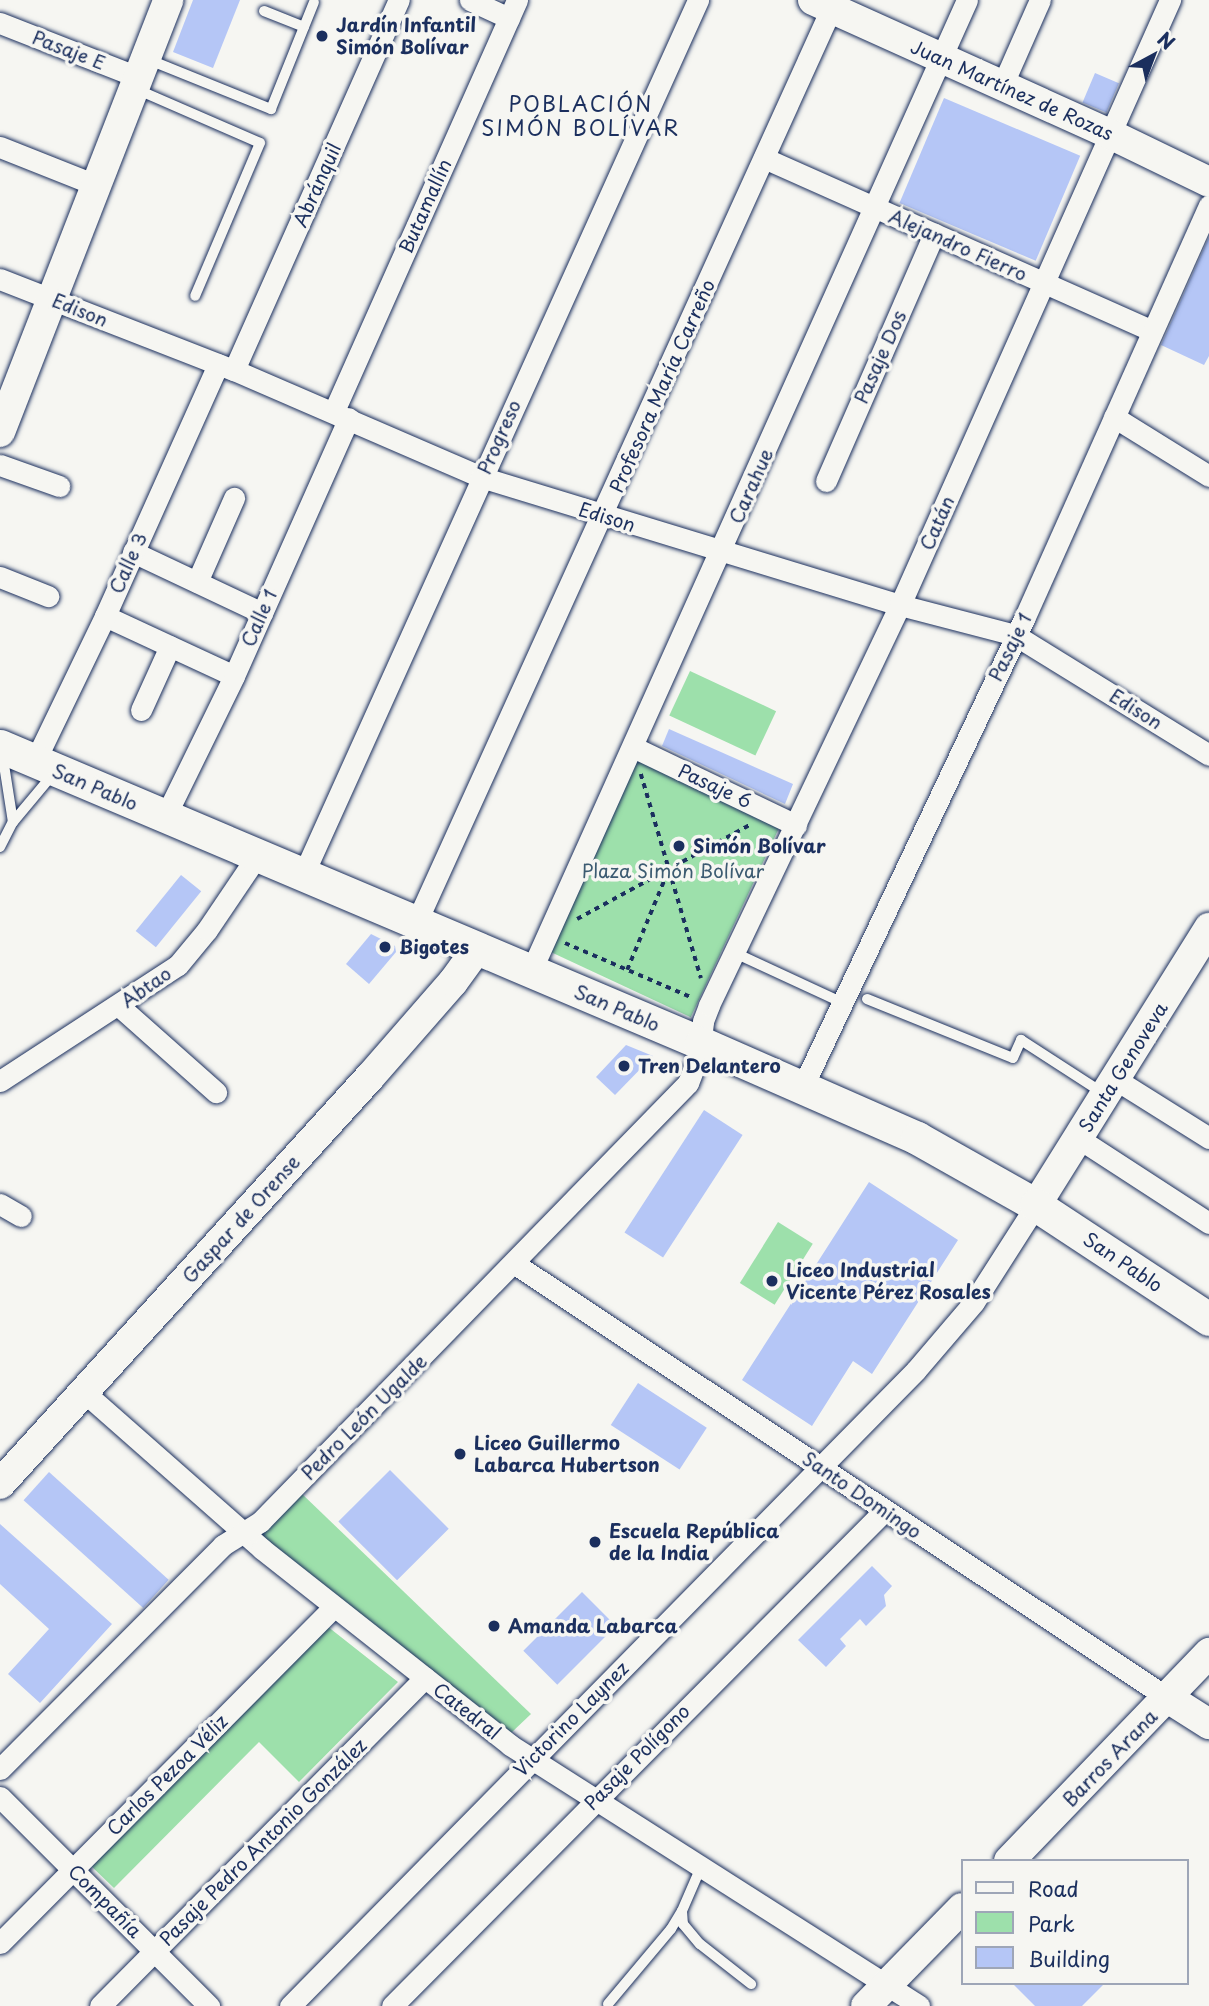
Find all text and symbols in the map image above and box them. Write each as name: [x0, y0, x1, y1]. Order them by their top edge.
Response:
place label: Jardín Infantil Simón Bolívar: [336, 14, 477, 58]
north arrow: [1118, 21, 1188, 91]
text: N: [1152, 25, 1182, 56]
street label: Pasaje E: [29, 26, 109, 74]
marker: Jardín Infantil Simón Bolívar: [314, 28, 330, 44]
street label: Juan Martínez de Rozas: [907, 35, 1117, 145]
district label: POBLACIÓN SIMÓN BOLÍVAR: [484, 90, 678, 140]
street label: Abránquil: [288, 139, 346, 231]
street label: Butamallín: [394, 155, 456, 257]
street label: Alejandro Fierro: [886, 204, 1030, 286]
street label: Profesora María Carreño: [605, 276, 719, 496]
street label: Edison: [49, 289, 111, 331]
street label: Pasaje Dos: [849, 307, 911, 407]
street label: Progreso: [473, 396, 525, 478]
street label: Carahue: [724, 445, 778, 527]
street label: Catán: [915, 492, 959, 554]
street label: Edison: [576, 498, 638, 536]
street label: Calle 3: [104, 529, 152, 597]
street label: Calle 1: [236, 586, 282, 650]
street label: Pasaje 1: [984, 609, 1036, 685]
street label: Edison: [1105, 684, 1167, 734]
street label: San Pablo: [49, 759, 141, 815]
street label: Pasaje 6: [675, 759, 755, 813]
place label: Simón Bolívar: [693, 835, 826, 857]
marker: Simón Bolívar: [671, 838, 687, 854]
park label: Plaza Simón Bolívar: [582, 860, 764, 882]
place label: Bigotes: [399, 936, 469, 958]
marker: Bigotes: [377, 939, 393, 955]
street label: Abtao: [117, 962, 175, 1012]
street label: San Pablo: [571, 980, 663, 1036]
street label: Santa Genoveva: [1074, 997, 1172, 1137]
place label: Tren Delantero: [638, 1055, 782, 1077]
marker: Tren Delantero: [616, 1058, 632, 1074]
street label: Gaspar de Orense: [177, 1150, 305, 1288]
street label: San Pablo: [1080, 1228, 1166, 1296]
place label: Liceo Industrial Vicente Pérez Rosales: [786, 1259, 993, 1303]
marker: Liceo Industrial Vicente Pérez Rosales: [764, 1273, 780, 1289]
street label: Pedro León Ugalde: [296, 1349, 432, 1485]
place label: Liceo Guillermo Labarca Hubertson: [474, 1432, 661, 1476]
marker: Liceo Guillermo Labarca Hubertson: [452, 1446, 468, 1462]
street label: Santo Domingo: [798, 1447, 926, 1543]
place label: Escuela República de la India: [609, 1520, 780, 1564]
marker: Escuela República de la India: [587, 1534, 603, 1550]
place label: Amanda Labarca: [508, 1615, 677, 1637]
marker: Amanda Labarca: [486, 1618, 502, 1634]
street label: Victorino Laynez: [509, 1657, 633, 1781]
street label: Catedral: [429, 1678, 505, 1744]
street label: Pasaje Polígono: [579, 1699, 695, 1815]
street label: Barros Arana: [1058, 1705, 1162, 1811]
street label: Carlos Pezoa Véliz: [101, 1709, 233, 1841]
street label: Pasaje Pedro Antonio González: [154, 1733, 372, 1951]
legend: [960, 1859, 1188, 1985]
street label: Compañía: [64, 1860, 146, 1942]
text: Road: [1028, 1872, 1079, 1904]
text: Park: [1028, 1907, 1075, 1939]
text: Building: [1028, 1942, 1110, 1974]

